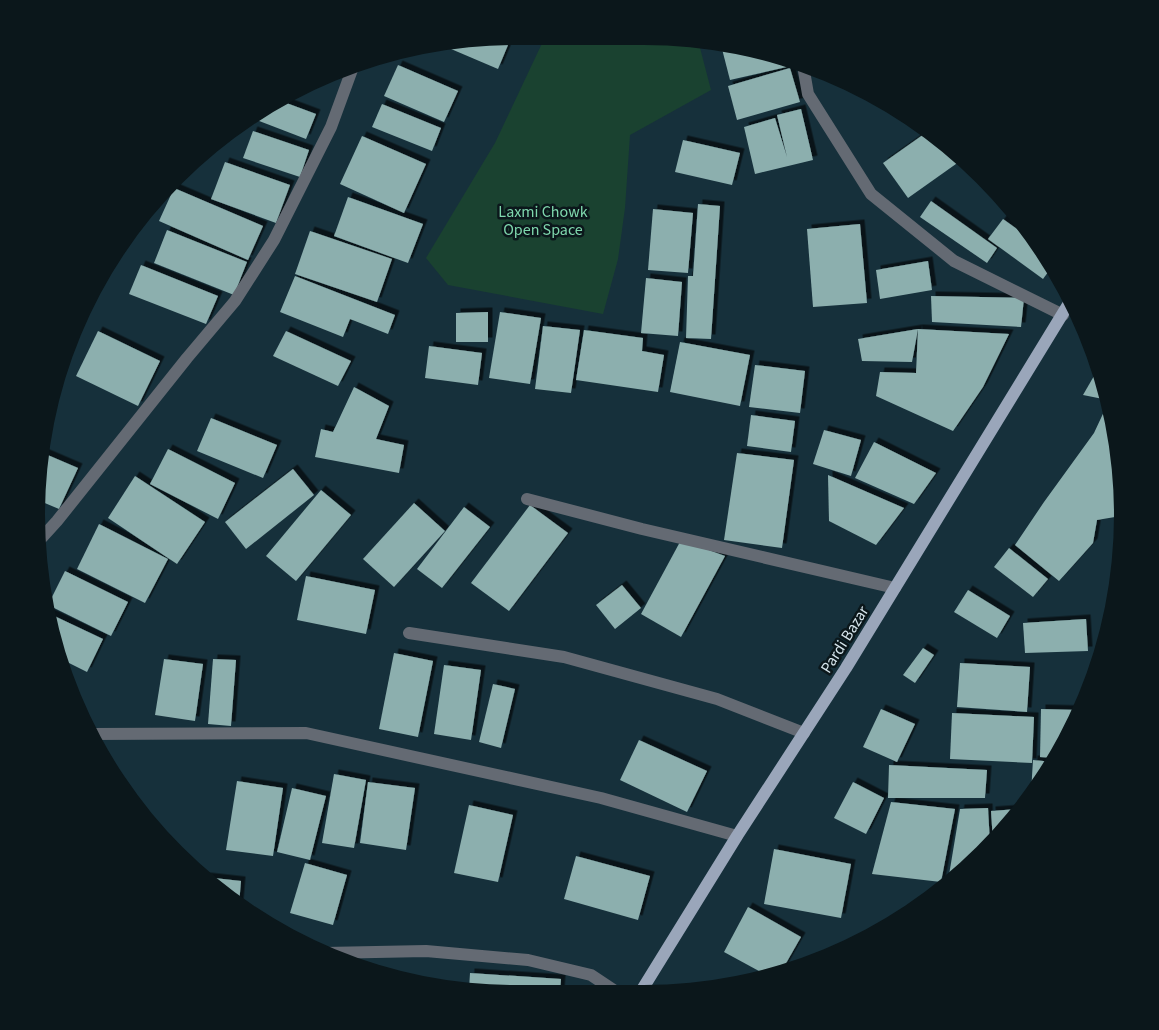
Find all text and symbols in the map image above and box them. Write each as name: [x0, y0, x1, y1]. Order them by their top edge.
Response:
park label: Laxmi Chowk Open Space: [498, 201, 588, 241]
street label: Pardi Bazar: [816, 601, 874, 677]

